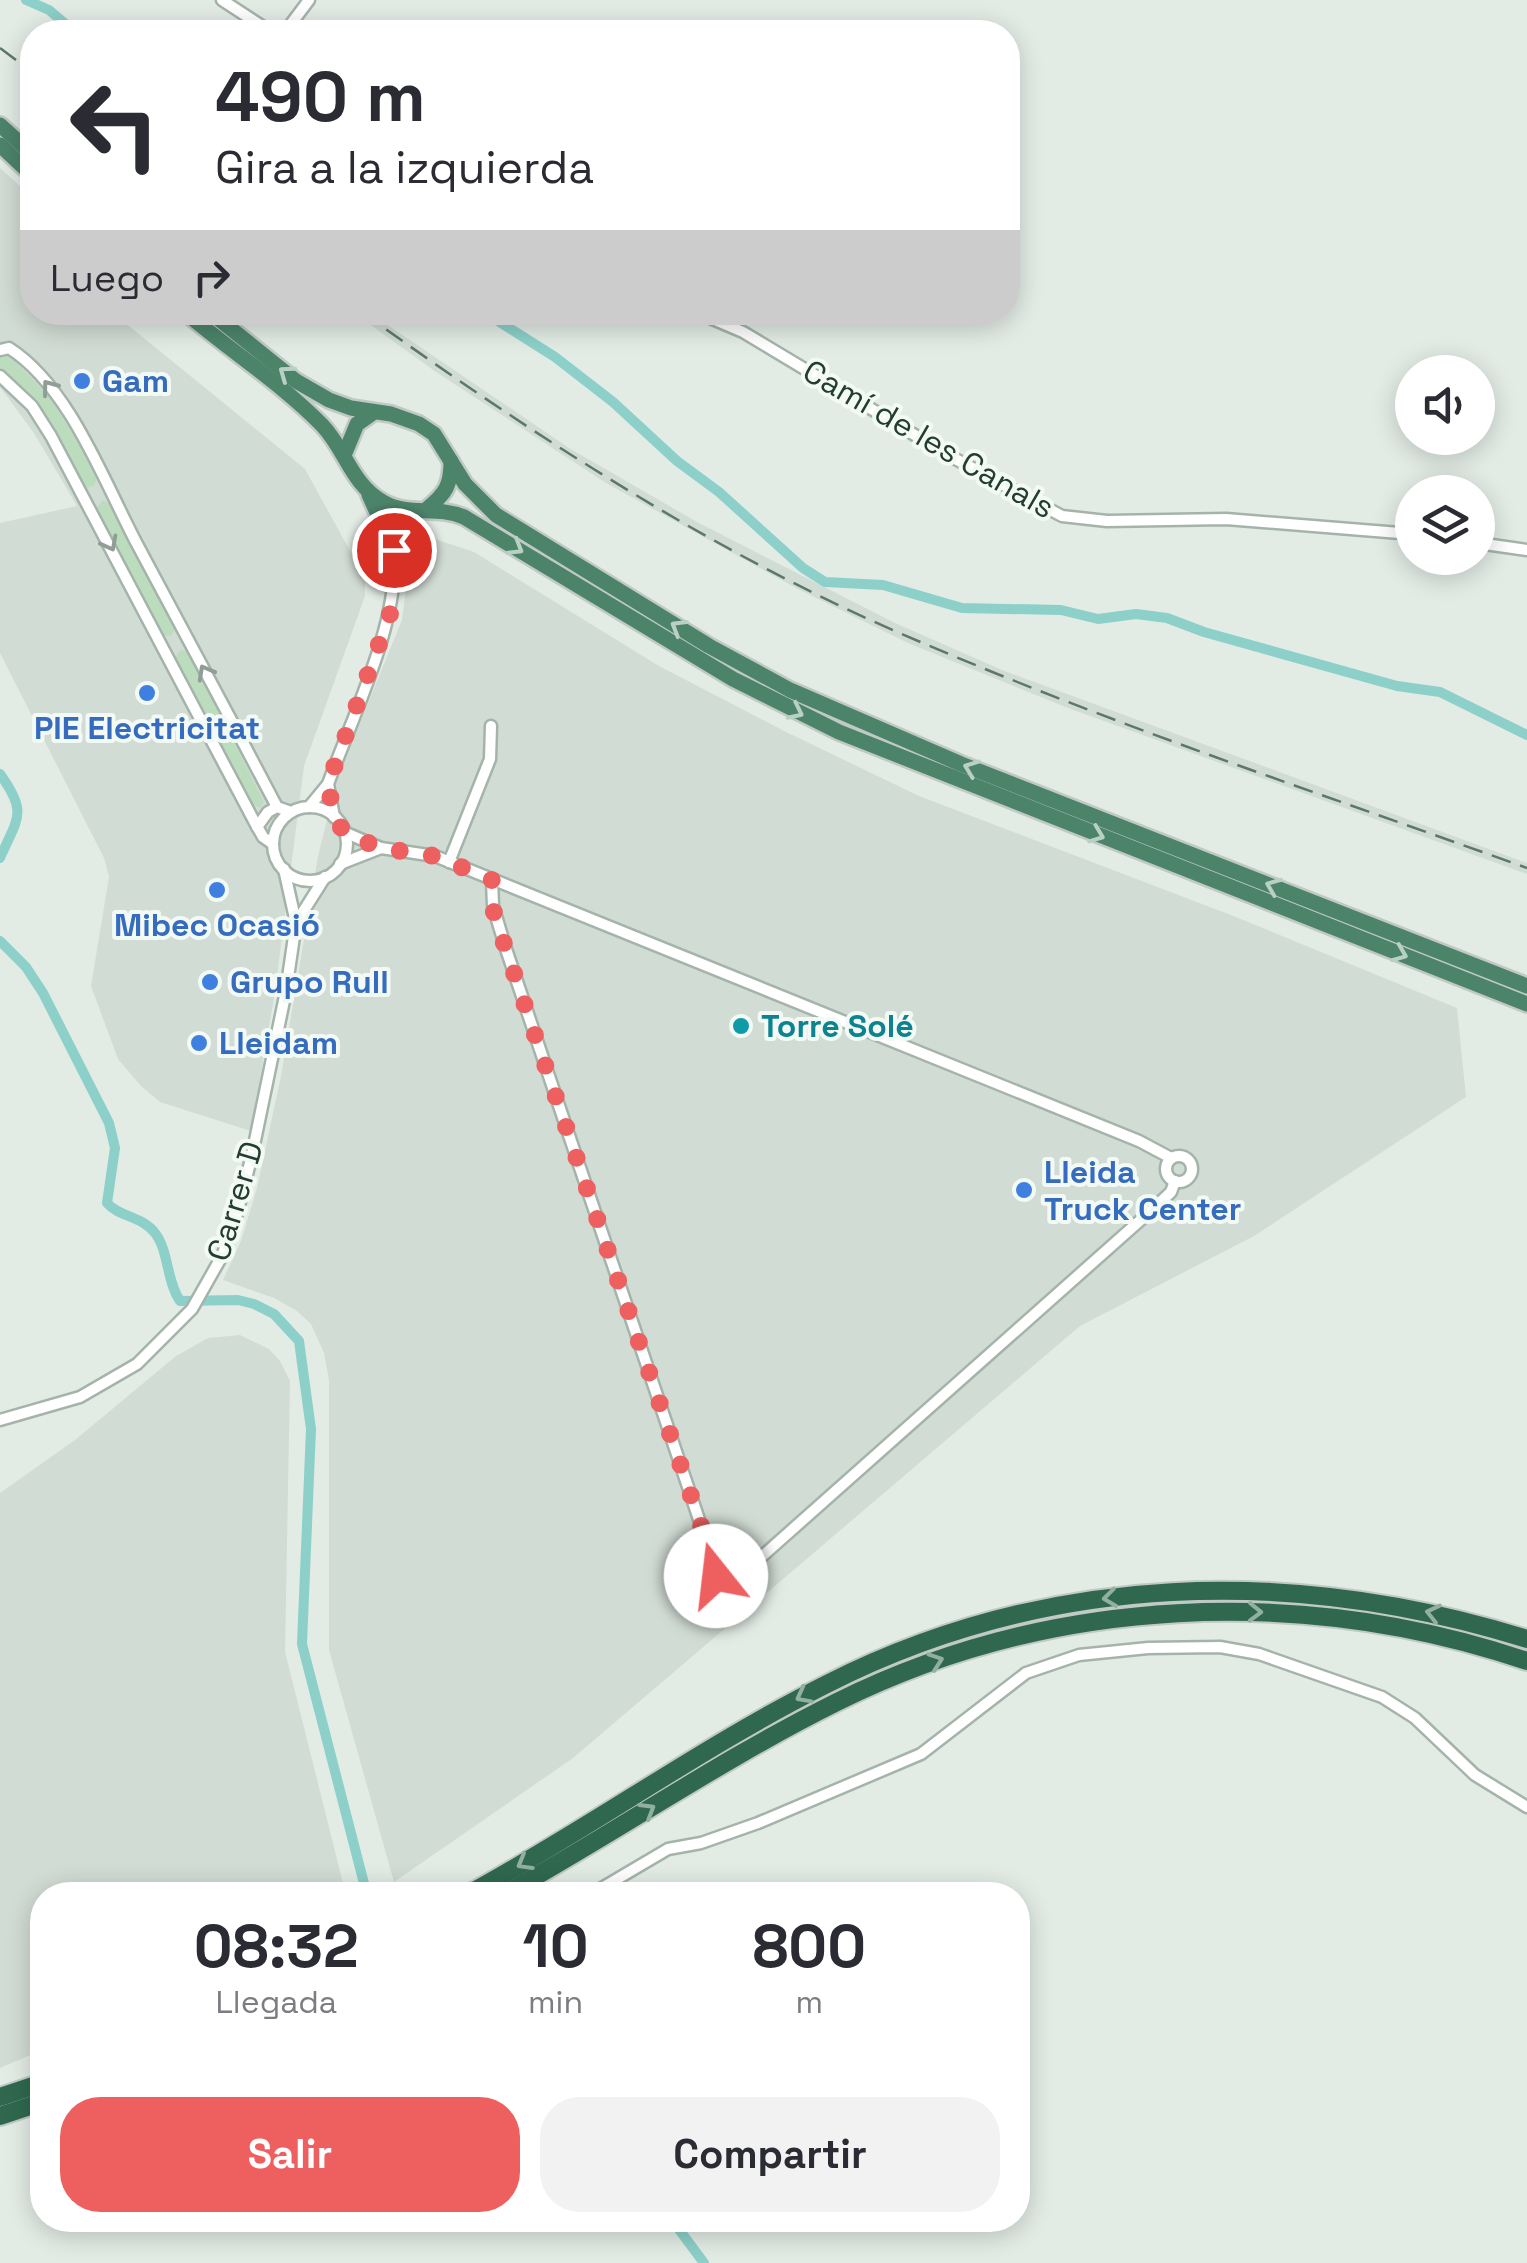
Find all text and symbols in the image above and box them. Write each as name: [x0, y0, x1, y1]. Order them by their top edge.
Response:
text: 490 m: [215, 52, 426, 141]
icon: left: [50, 60, 180, 190]
text: Gira a la izquierda: [215, 139, 594, 196]
icon: right: [184, 250, 239, 305]
text: Luego: [50, 254, 164, 302]
street label: Camí de les Canals: [796, 351, 1062, 527]
map controls: [1395, 355, 1495, 575]
button: sound: [1395, 355, 1495, 455]
place label: Gam: [102, 361, 169, 401]
one-way arrow: [279, 367, 297, 384]
marker: Gam: [71, 370, 93, 392]
one-way arrow: [43, 380, 60, 398]
button: layers: [1395, 475, 1495, 575]
pin: [352, 508, 437, 593]
icon: arrive: [367, 523, 422, 578]
one-way arrow: [98, 534, 117, 552]
one-way arrow: [505, 535, 523, 554]
one-way arrow: [671, 620, 689, 639]
one-way arrow: [198, 665, 218, 683]
marker: PIE Electricitat: [136, 682, 158, 704]
one-way arrow: [786, 700, 804, 719]
place label: PIE Electricitat: [34, 708, 260, 748]
one-way arrow: [963, 759, 980, 779]
one-way arrow: [1087, 824, 1105, 844]
one-way arrow: [1265, 878, 1283, 898]
marker: Mibec Ocasió: [206, 879, 228, 901]
place label: Mibec Ocasió: [114, 905, 320, 945]
one-way arrow: [1390, 942, 1407, 963]
place label: Grupo Rull: [230, 962, 389, 1002]
marker: Grupo Rull: [199, 971, 221, 993]
place label: Torre Solé: [761, 1006, 914, 1046]
marker: Torre Solé: [730, 1015, 752, 1037]
place label: Lleidam: [219, 1023, 338, 1063]
marker: Lleidam: [188, 1032, 210, 1054]
street label: Carrer D: [198, 1136, 272, 1266]
place label: Lleida Truck Center: [1044, 1152, 1241, 1229]
marker: Lleida Truck Center: [1013, 1179, 1035, 1201]
position arrow: [664, 1524, 768, 1628]
one-way arrow: [1102, 1586, 1119, 1607]
one-way arrow: [1248, 1601, 1264, 1622]
one-way arrow: [1425, 1603, 1442, 1624]
one-way arrow: [926, 1652, 943, 1673]
one-way arrow: [795, 1684, 813, 1704]
one-way arrow: [637, 1803, 655, 1822]
one-way arrow: [516, 1851, 534, 1870]
text: 08:32: [194, 1908, 359, 1985]
text: 10: [523, 1908, 589, 1985]
text: 800: [752, 1908, 866, 1985]
text: Llegada: [215, 1982, 337, 2022]
text: min: [528, 1982, 583, 2022]
text: m: [795, 1982, 823, 2022]
button: Salir: [60, 2097, 520, 2212]
button: Compartir: [540, 2097, 1000, 2212]

